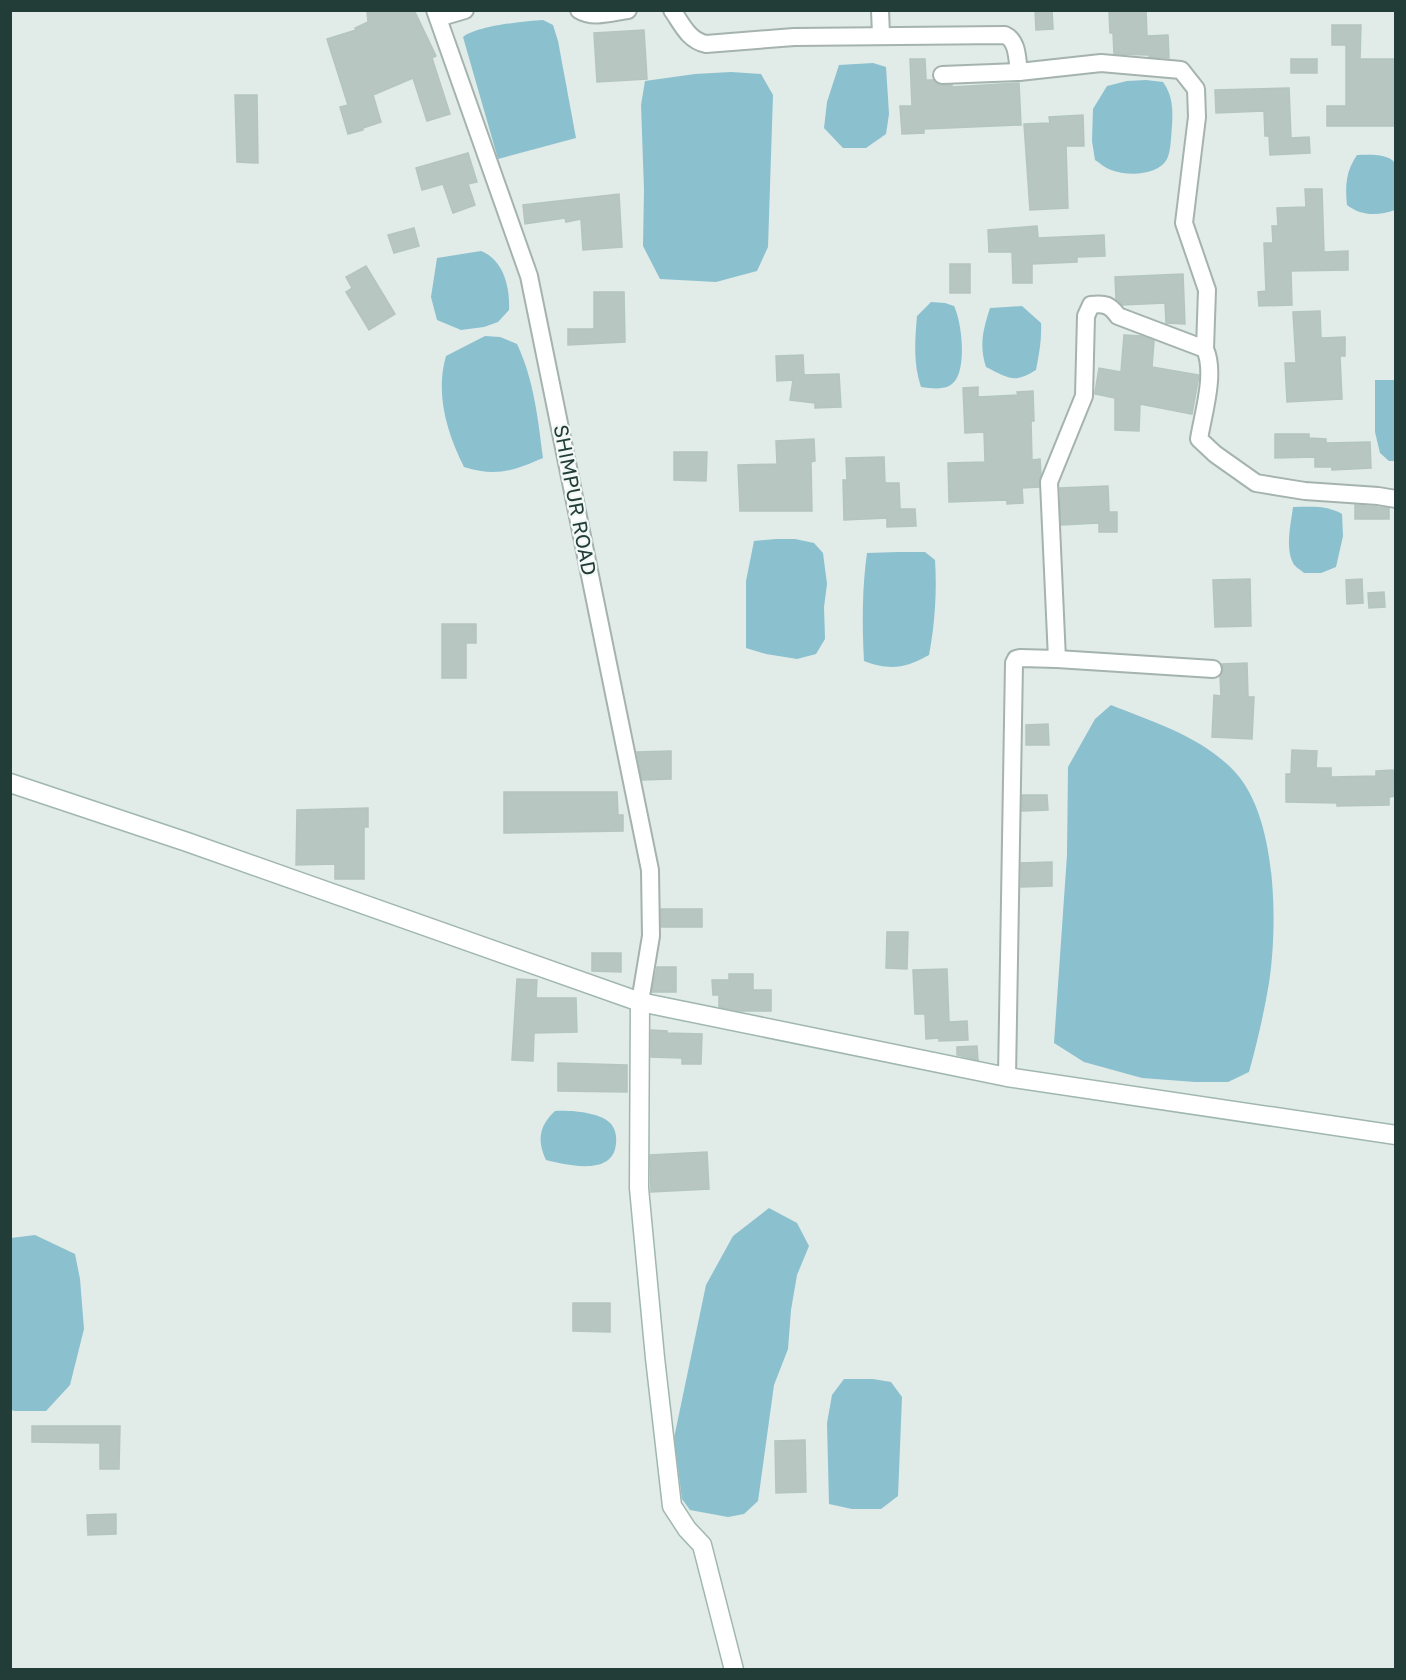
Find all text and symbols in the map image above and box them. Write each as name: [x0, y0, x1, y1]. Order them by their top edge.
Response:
street label: SHIMPUR ROAD: [550, 422, 602, 577]

